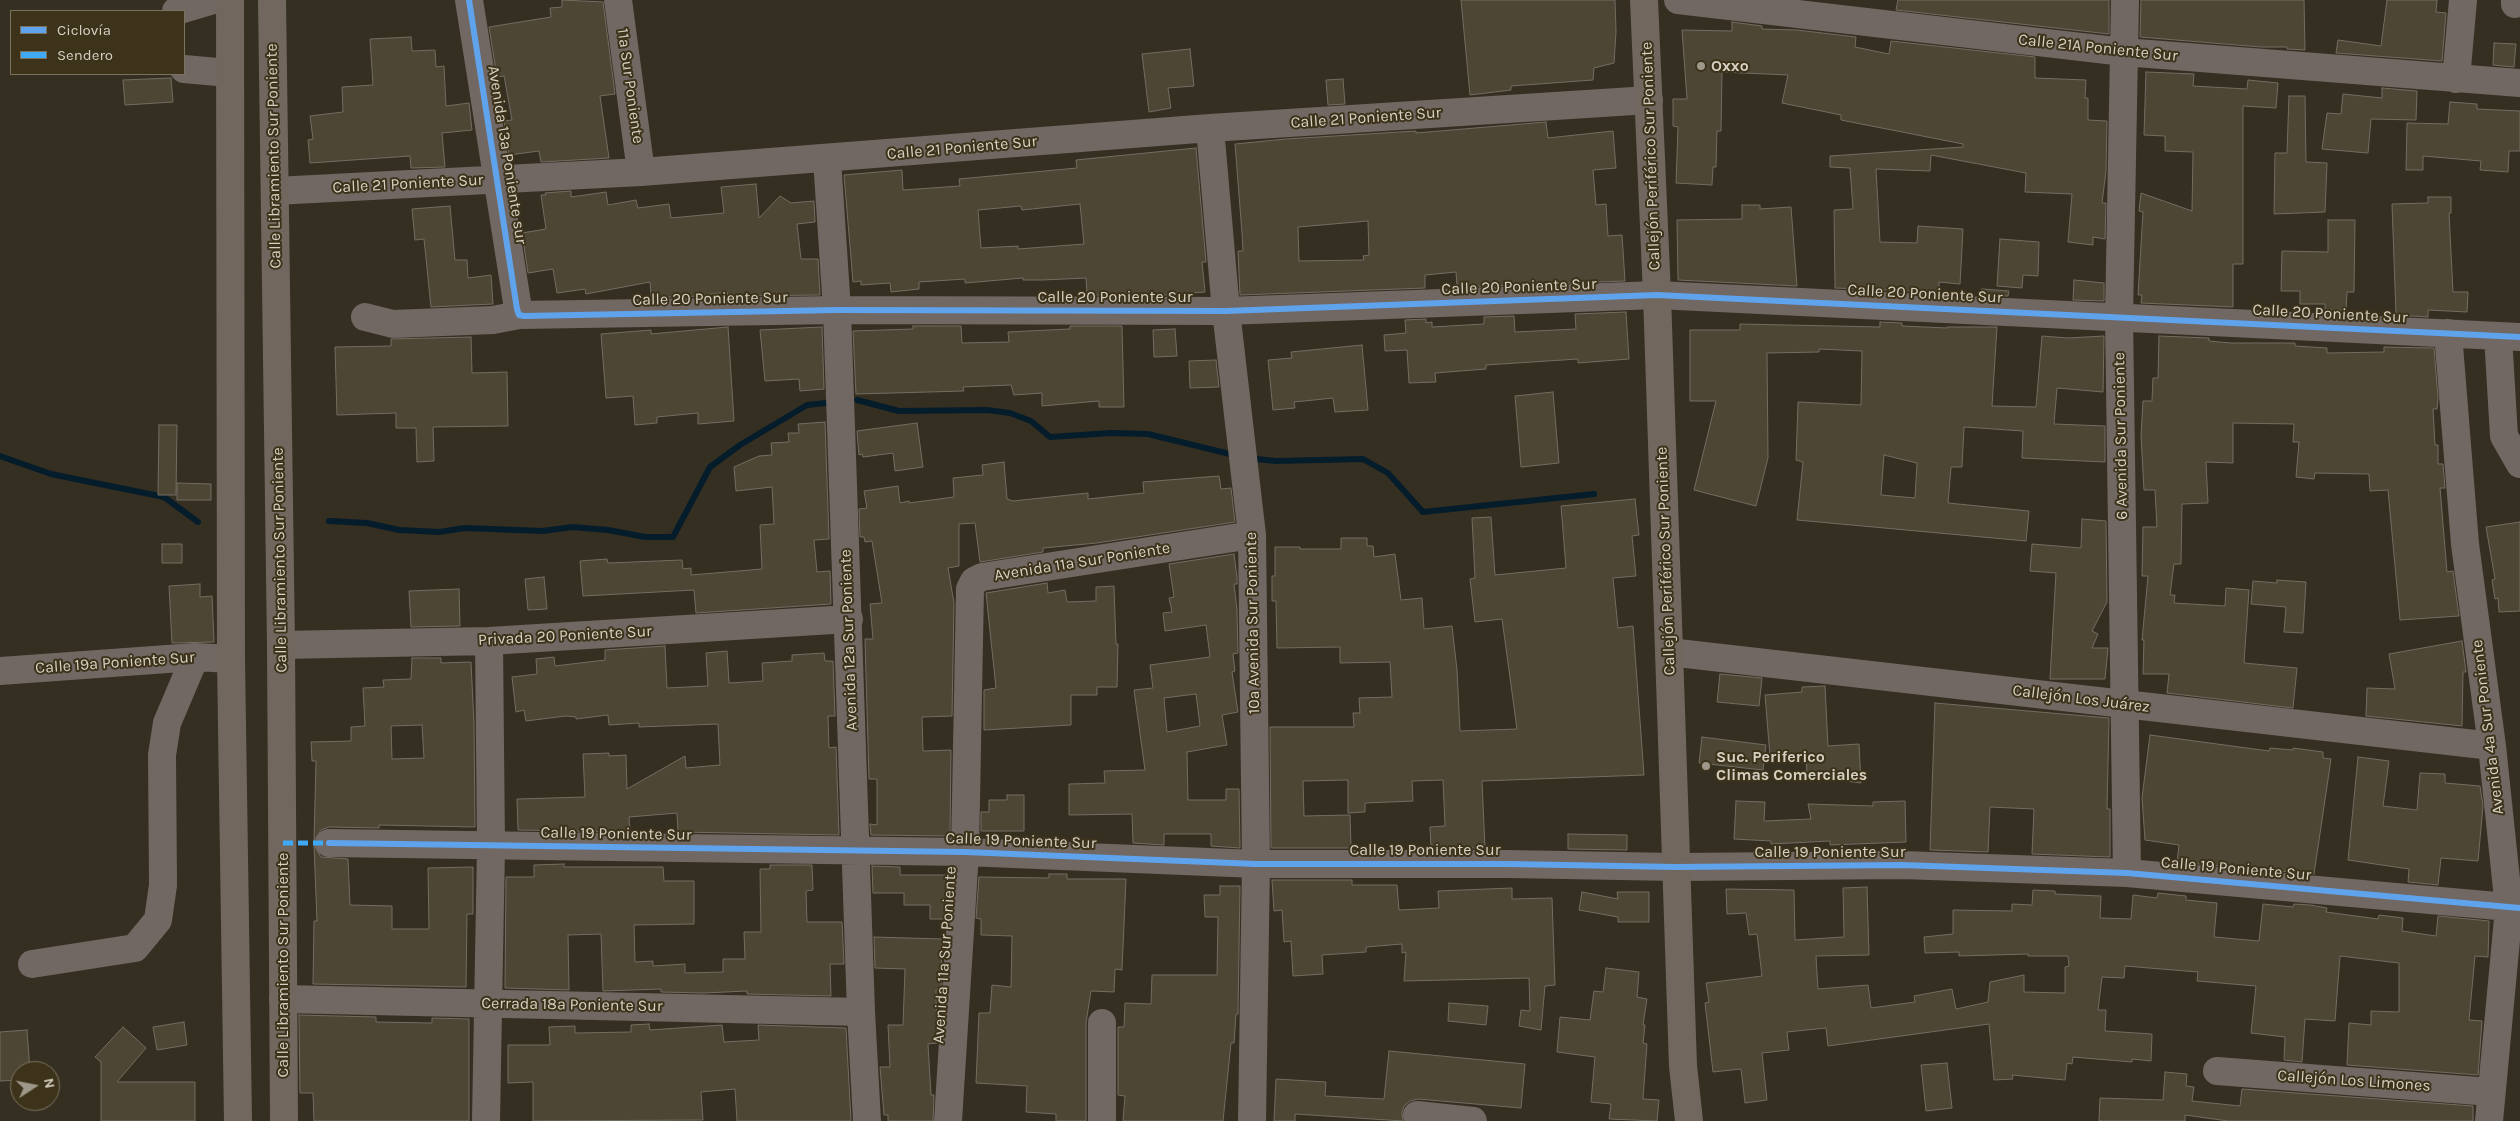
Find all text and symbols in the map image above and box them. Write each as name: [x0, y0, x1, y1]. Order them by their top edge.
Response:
legend: [10, 10, 185, 75]
text: Ciclovía: [57, 21, 111, 39]
street label: 11a Sur Poniente: [612, 27, 648, 145]
street label: Calle 21A Poniente Sur: [2017, 30, 2179, 66]
street label: Callejón Periférico Sur Poniente: [1637, 41, 1665, 271]
street label: Calle Libramiento Sur Poniente: [262, 43, 286, 269]
text: Sendero: [57, 46, 113, 64]
place label: Oxxo: [1711, 56, 1749, 76]
marker: Oxxo: [1695, 60, 1707, 72]
street label: Avenida 13a Poniente sur: [483, 64, 531, 246]
street label: Calle 21 Poniente Sur: [1290, 103, 1442, 133]
street label: Calle 21 Poniente Sur: [886, 132, 1038, 164]
street label: Calle 21 Poniente Sur: [332, 170, 484, 198]
street label: Calle 20 Poniente Sur: [1441, 275, 1597, 299]
street label: Calle 20 Poniente Sur: [1847, 280, 2003, 308]
street label: Calle 20 Poniente Sur: [1037, 287, 1193, 307]
street label: Calle 20 Poniente Sur: [632, 288, 788, 310]
street label: Calle 20 Poniente Sur: [2252, 300, 2408, 328]
street label: 6 Avenida Sur Poniente: [2110, 352, 2132, 520]
street label: Callejón Periférico Sur Poniente: [1652, 446, 1680, 676]
street label: Calle Libramiento Sur Poniente: [268, 447, 292, 673]
street label: 10a Avenida Sur Poniente: [1242, 532, 1264, 714]
street label: Avenida 11a Sur Poniente: [993, 539, 1171, 585]
street label: Avenida 12a Sur Poniente: [836, 549, 862, 731]
street label: Privada 20 Poniente Sur: [478, 622, 652, 650]
street label: Avenida 4a Sur Poniente: [2468, 638, 2508, 816]
street label: Calle 19a Poniente Sur: [35, 648, 195, 678]
street label: Callejón Los Juárez: [2011, 681, 2151, 717]
place label: Suc. Periferico Climas Comerciales: [1716, 747, 1867, 785]
marker: Suc. Periferico Climas Comerciales: [1700, 760, 1712, 772]
street label: Calle 19 Poniente Sur: [540, 823, 692, 845]
street label: Calle 19 Poniente Sur: [945, 829, 1097, 853]
street label: Calle 19 Poniente Sur: [1349, 840, 1501, 860]
street label: Calle 19 Poniente Sur: [1754, 842, 1906, 862]
street label: Calle Libramiento Sur Poniente: [273, 852, 293, 1078]
street label: Calle 19 Poniente Sur: [2160, 853, 2312, 885]
street label: Avenida 11a Sur Poniente: [929, 866, 961, 1044]
street label: Cerrada 18a Poniente Sur: [481, 994, 663, 1016]
north arrow: [10, 1061, 60, 1111]
street label: Callejón Los Limones: [2277, 1066, 2431, 1096]
text: N: [40, 1077, 59, 1090]

